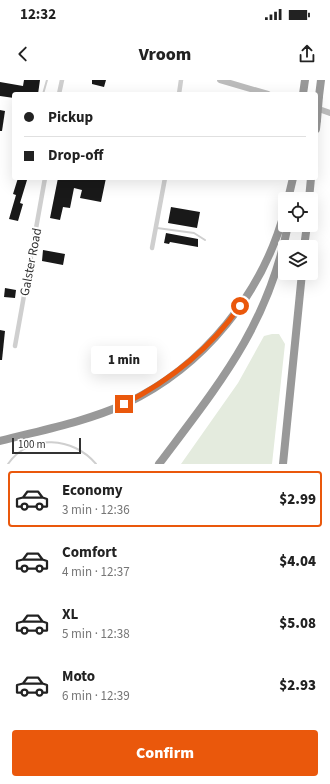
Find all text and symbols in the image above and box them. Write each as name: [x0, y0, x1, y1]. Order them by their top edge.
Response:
text: 12:32: [20, 4, 56, 25]
text: Vroom: [139, 42, 191, 67]
icon: back: [12, 43, 34, 65]
icon: share: [296, 43, 318, 65]
text: Pickup: [48, 107, 93, 128]
text: Drop-off: [48, 145, 103, 166]
map controls: [278, 192, 318, 280]
button: locate: [278, 192, 318, 232]
street label: Galster Road: [16, 227, 46, 297]
button: layers: [278, 240, 318, 280]
route start: [231, 297, 249, 315]
callout: 1 min: [91, 346, 157, 374]
text: 1 min: [108, 351, 140, 369]
route end: [115, 395, 133, 413]
scale bar: [12, 436, 81, 455]
text: 100 m: [18, 437, 46, 452]
text: Economy: [62, 480, 123, 501]
icon: car: [14, 481, 50, 517]
text: $2.99: [279, 489, 316, 510]
text: 3 min · 12:36: [62, 501, 130, 519]
text: Comfort: [62, 542, 117, 563]
icon: car: [14, 543, 50, 579]
text: $4.04: [279, 551, 316, 572]
text: 4 min · 12:37: [62, 563, 130, 581]
text: XL: [62, 604, 78, 625]
icon: car: [14, 605, 50, 641]
text: $5.08: [279, 613, 316, 634]
text: 5 min · 12:38: [62, 625, 130, 643]
text: Moto: [62, 666, 95, 687]
icon: car: [14, 667, 50, 703]
text: $2.93: [279, 675, 316, 696]
text: 6 min · 12:39: [62, 687, 130, 705]
button: Confirm: [12, 730, 318, 776]

